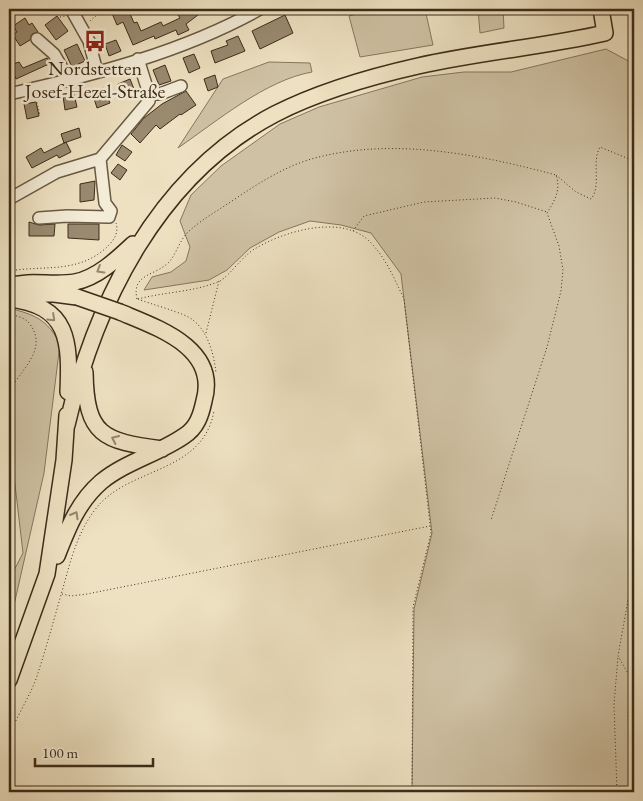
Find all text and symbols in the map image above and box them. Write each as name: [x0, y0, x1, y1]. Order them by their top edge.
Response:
bus stop icon: Nordstetten Josef-Hezel-Straße: [82, 28, 108, 54]
place label: Nordstetten Josef-Hezel-Straße: [23, 55, 165, 104]
one-way arrow: [97, 264, 106, 274]
one-way arrow: [47, 312, 56, 321]
one-way arrow: [111, 435, 120, 446]
one-way arrow: [68, 511, 78, 520]
scale bar: [35, 736, 152, 768]
text: 100 m: [42, 743, 79, 762]

